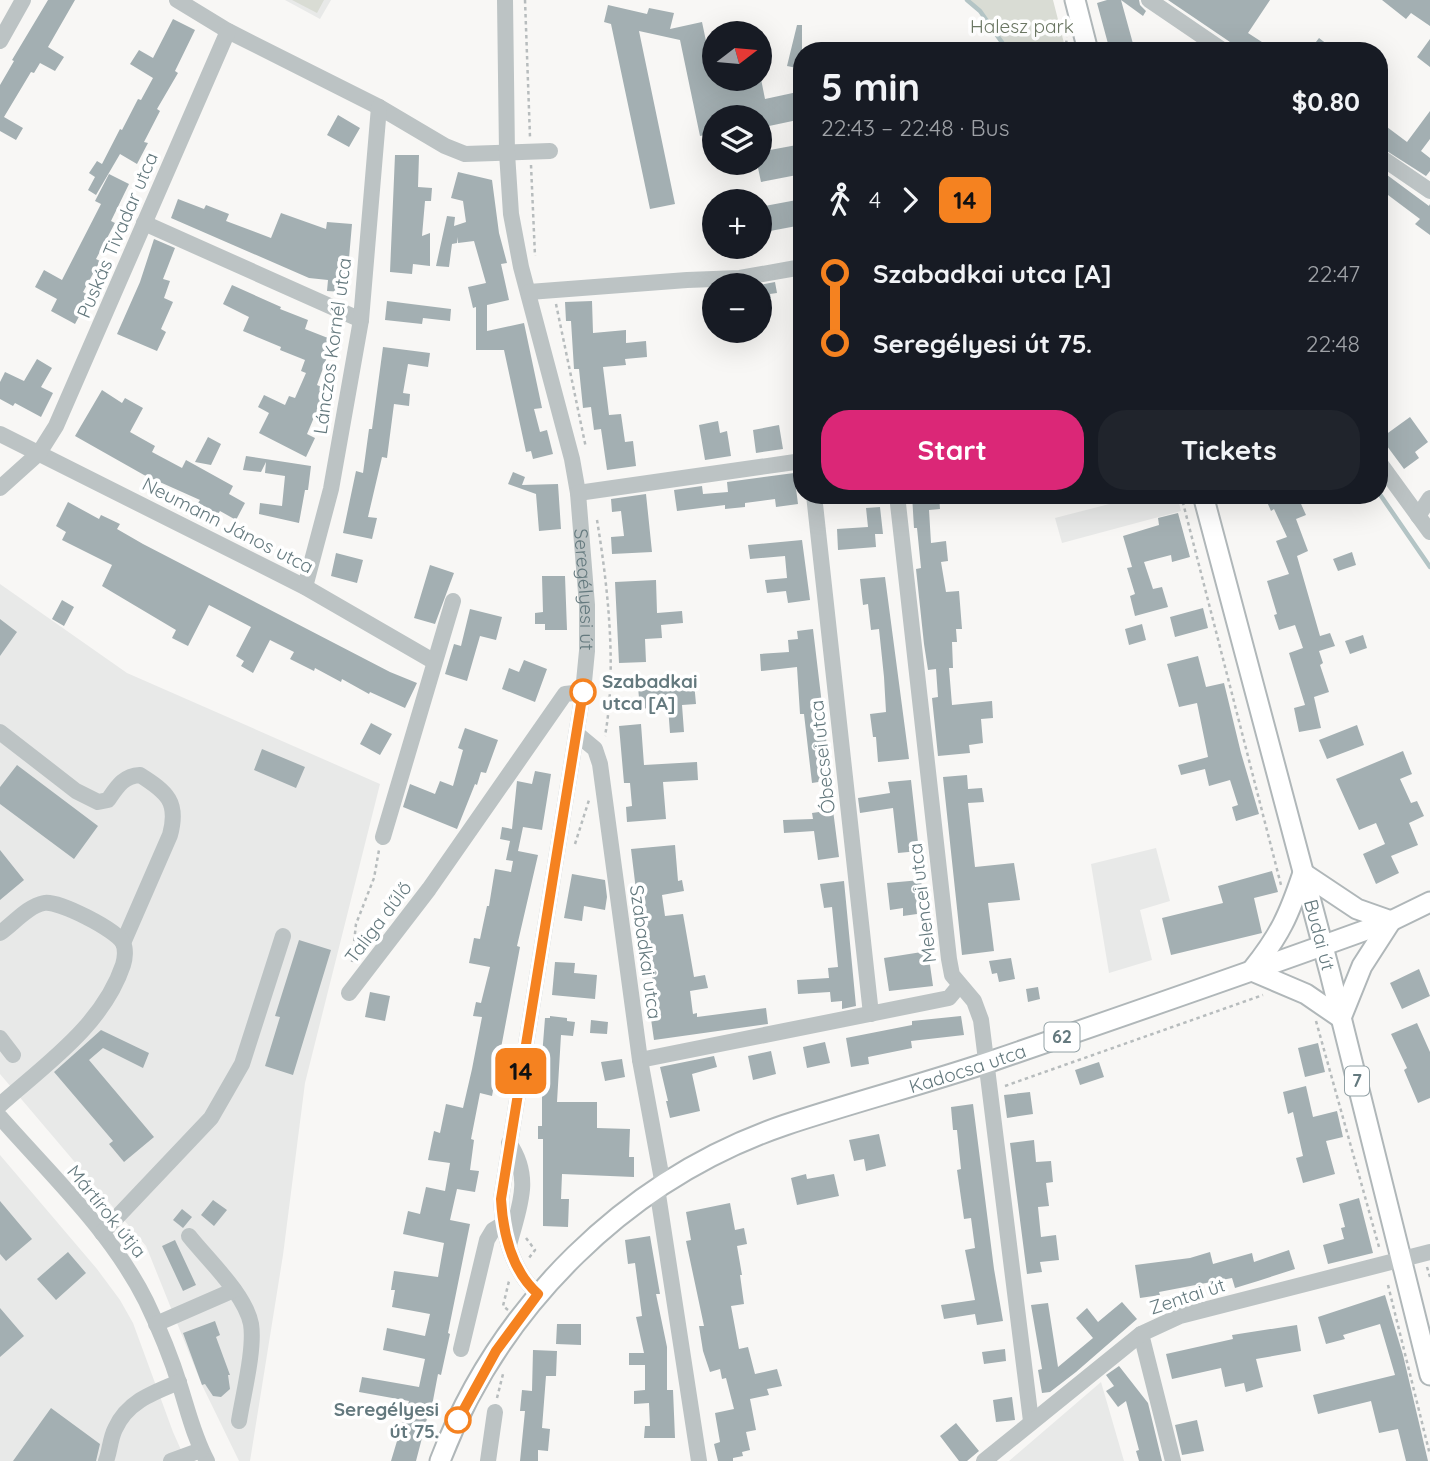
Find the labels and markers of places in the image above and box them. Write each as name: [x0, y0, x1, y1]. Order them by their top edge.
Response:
place label: Szabadkai utca [A]: [602, 669, 697, 715]
marker: Szabadkai utca [A]: [570, 679, 596, 705]
place label: Seregélyesi út 75.: [334, 1397, 439, 1443]
marker: Seregélyesi út 75.: [445, 1407, 471, 1433]

